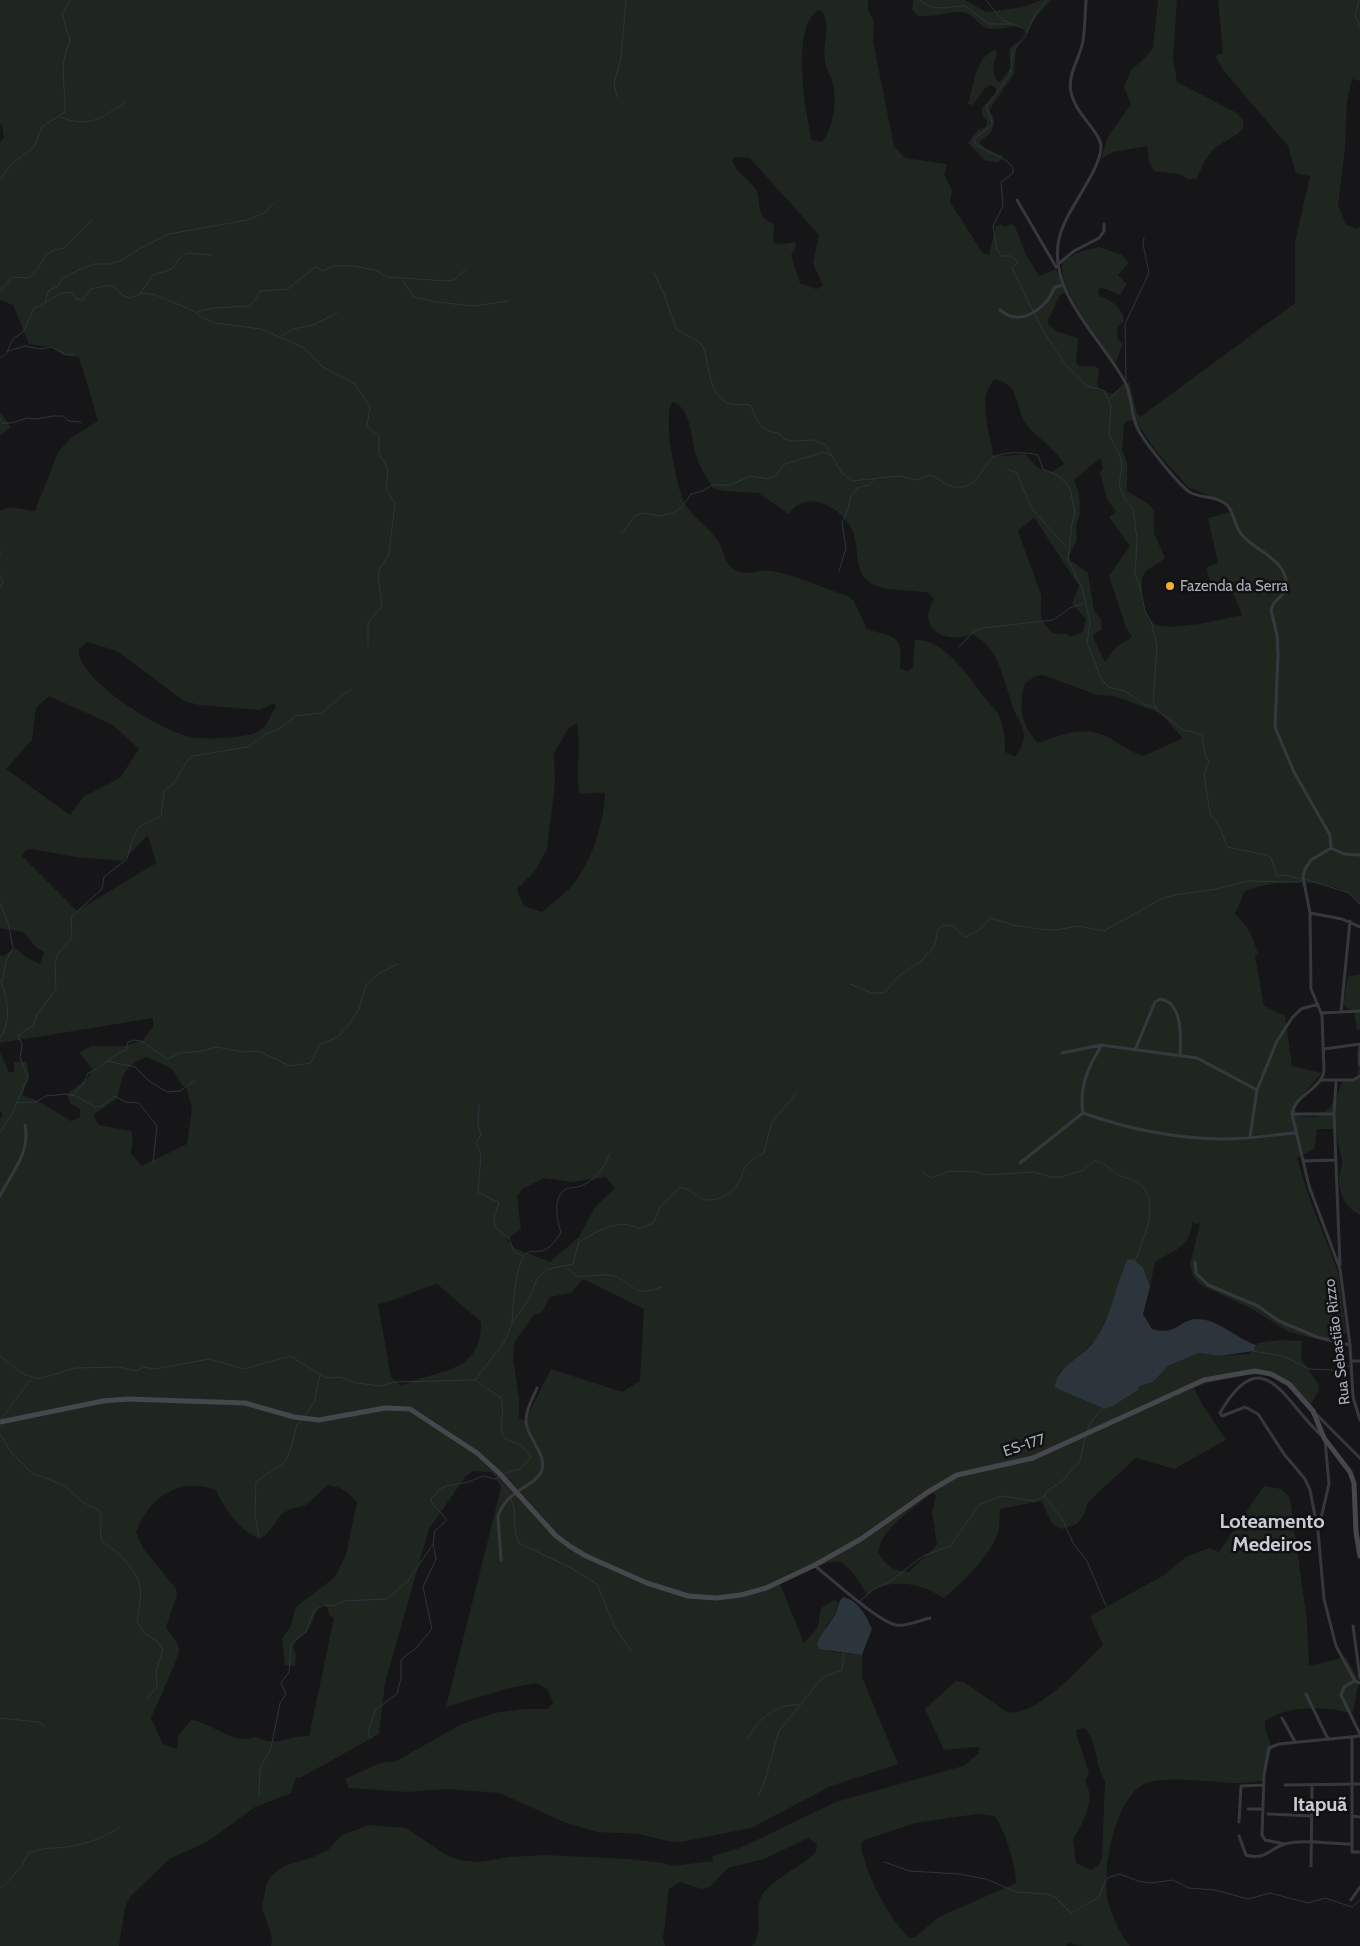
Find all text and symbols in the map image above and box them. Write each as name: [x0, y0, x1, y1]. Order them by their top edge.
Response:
place label: Fazenda da Serra: [1180, 577, 1289, 595]
marker: Fazenda da Serra: [1164, 580, 1176, 592]
street label: Rua Sebastião Rizzo: [1320, 1278, 1354, 1406]
street label: ES-177: [1001, 1430, 1048, 1460]
district label: Loteamento Medeiros: [1219, 1509, 1325, 1556]
district label: Itapuã: [1293, 1792, 1347, 1816]

